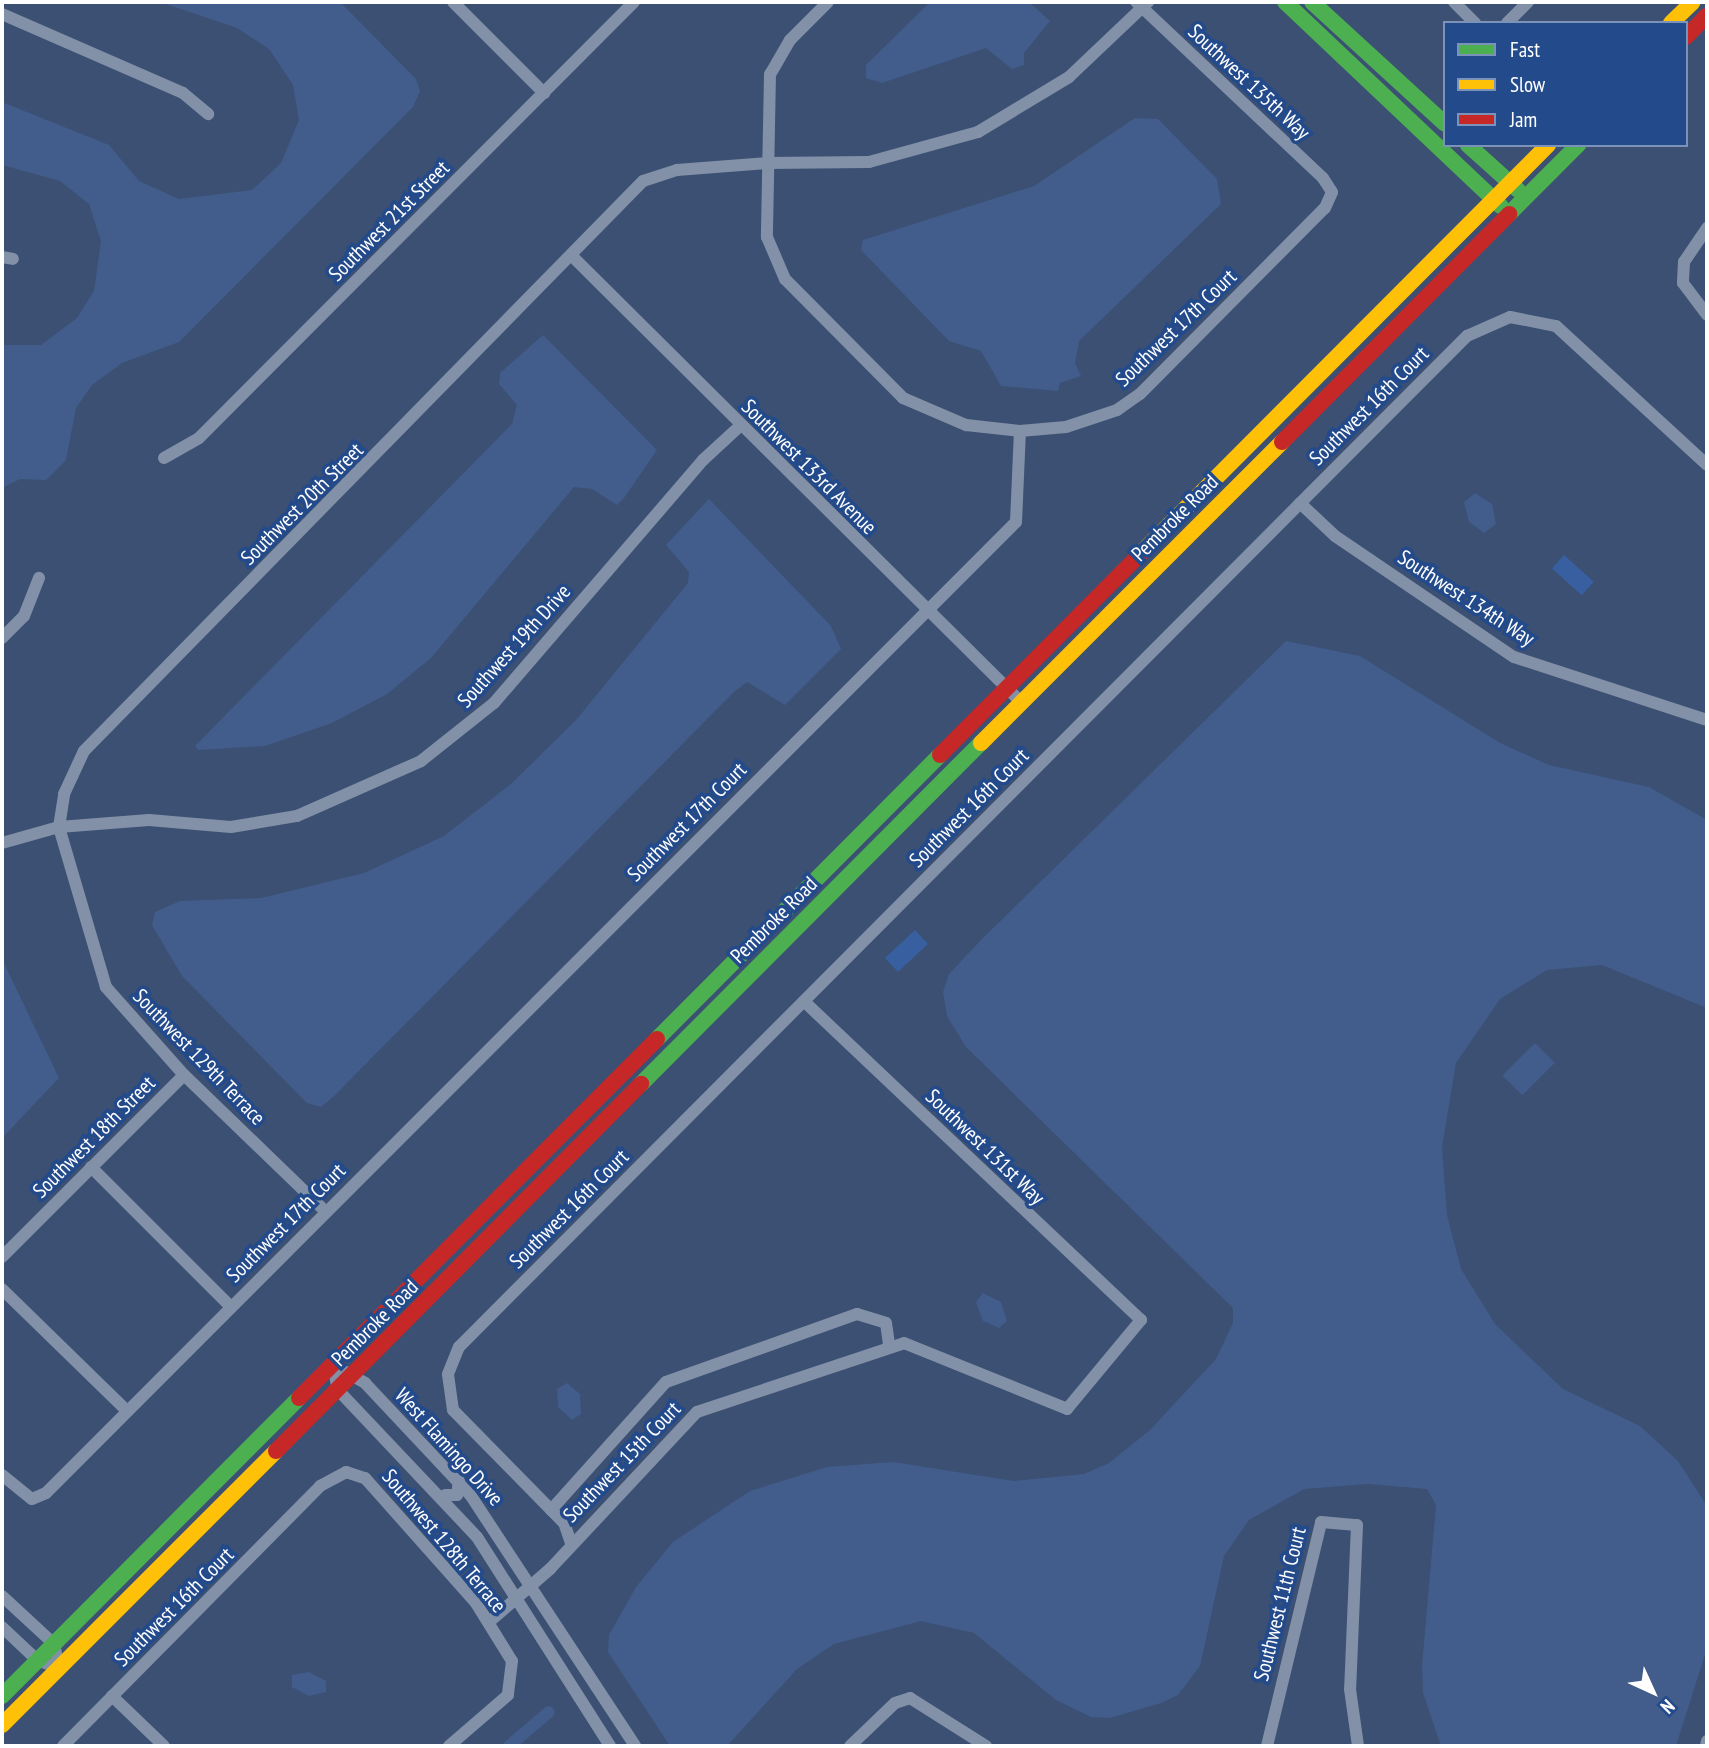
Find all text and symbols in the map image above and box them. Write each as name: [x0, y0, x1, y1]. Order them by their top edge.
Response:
street label: Southwest 135th Way: [1183, 19, 1315, 145]
legend: [1443, 21, 1688, 147]
text: Fast: [1510, 36, 1540, 63]
text: Slow: [1510, 71, 1545, 98]
text: Jam: [1510, 106, 1537, 133]
street label: Southwest 21st Street: [323, 155, 455, 287]
street label: Southwest 17th Court: [1110, 264, 1242, 392]
street label: Southwest 16th Court: [1304, 341, 1434, 471]
street label: Southwest 133rd Avenue: [736, 394, 882, 540]
street label: Southwest 20th Street: [236, 438, 368, 570]
street label: Pembroke Road: [1126, 469, 1224, 567]
street label: Southwest 134th Way: [1393, 544, 1539, 652]
street label: Southwest 19th Drive: [452, 579, 576, 713]
street label: Southwest 16th Court: [904, 743, 1034, 873]
street label: Southwest 17th Court: [622, 757, 752, 887]
street label: Pembroke Road: [725, 871, 823, 969]
street label: Southwest 129th Terrace: [127, 984, 271, 1130]
street label: Southwest 18th Street: [28, 1071, 160, 1203]
street label: Southwest 131st Way: [920, 1084, 1050, 1210]
street label: Southwest 16th Court: [504, 1144, 634, 1274]
street label: Southwest 17th Court: [221, 1158, 351, 1288]
street label: Pembroke Road: [326, 1274, 424, 1372]
street label: West Flamingo Drive: [390, 1383, 508, 1511]
street label: Southwest 15th Court: [558, 1396, 686, 1528]
street label: Southwest 128th Terrace: [377, 1464, 511, 1618]
street label: Southwest 11th Court: [1249, 1524, 1311, 1684]
street label: Southwest 16th Court: [109, 1542, 239, 1672]
north arrow: [1618, 1657, 1688, 1727]
text: N: [1656, 1695, 1680, 1719]

